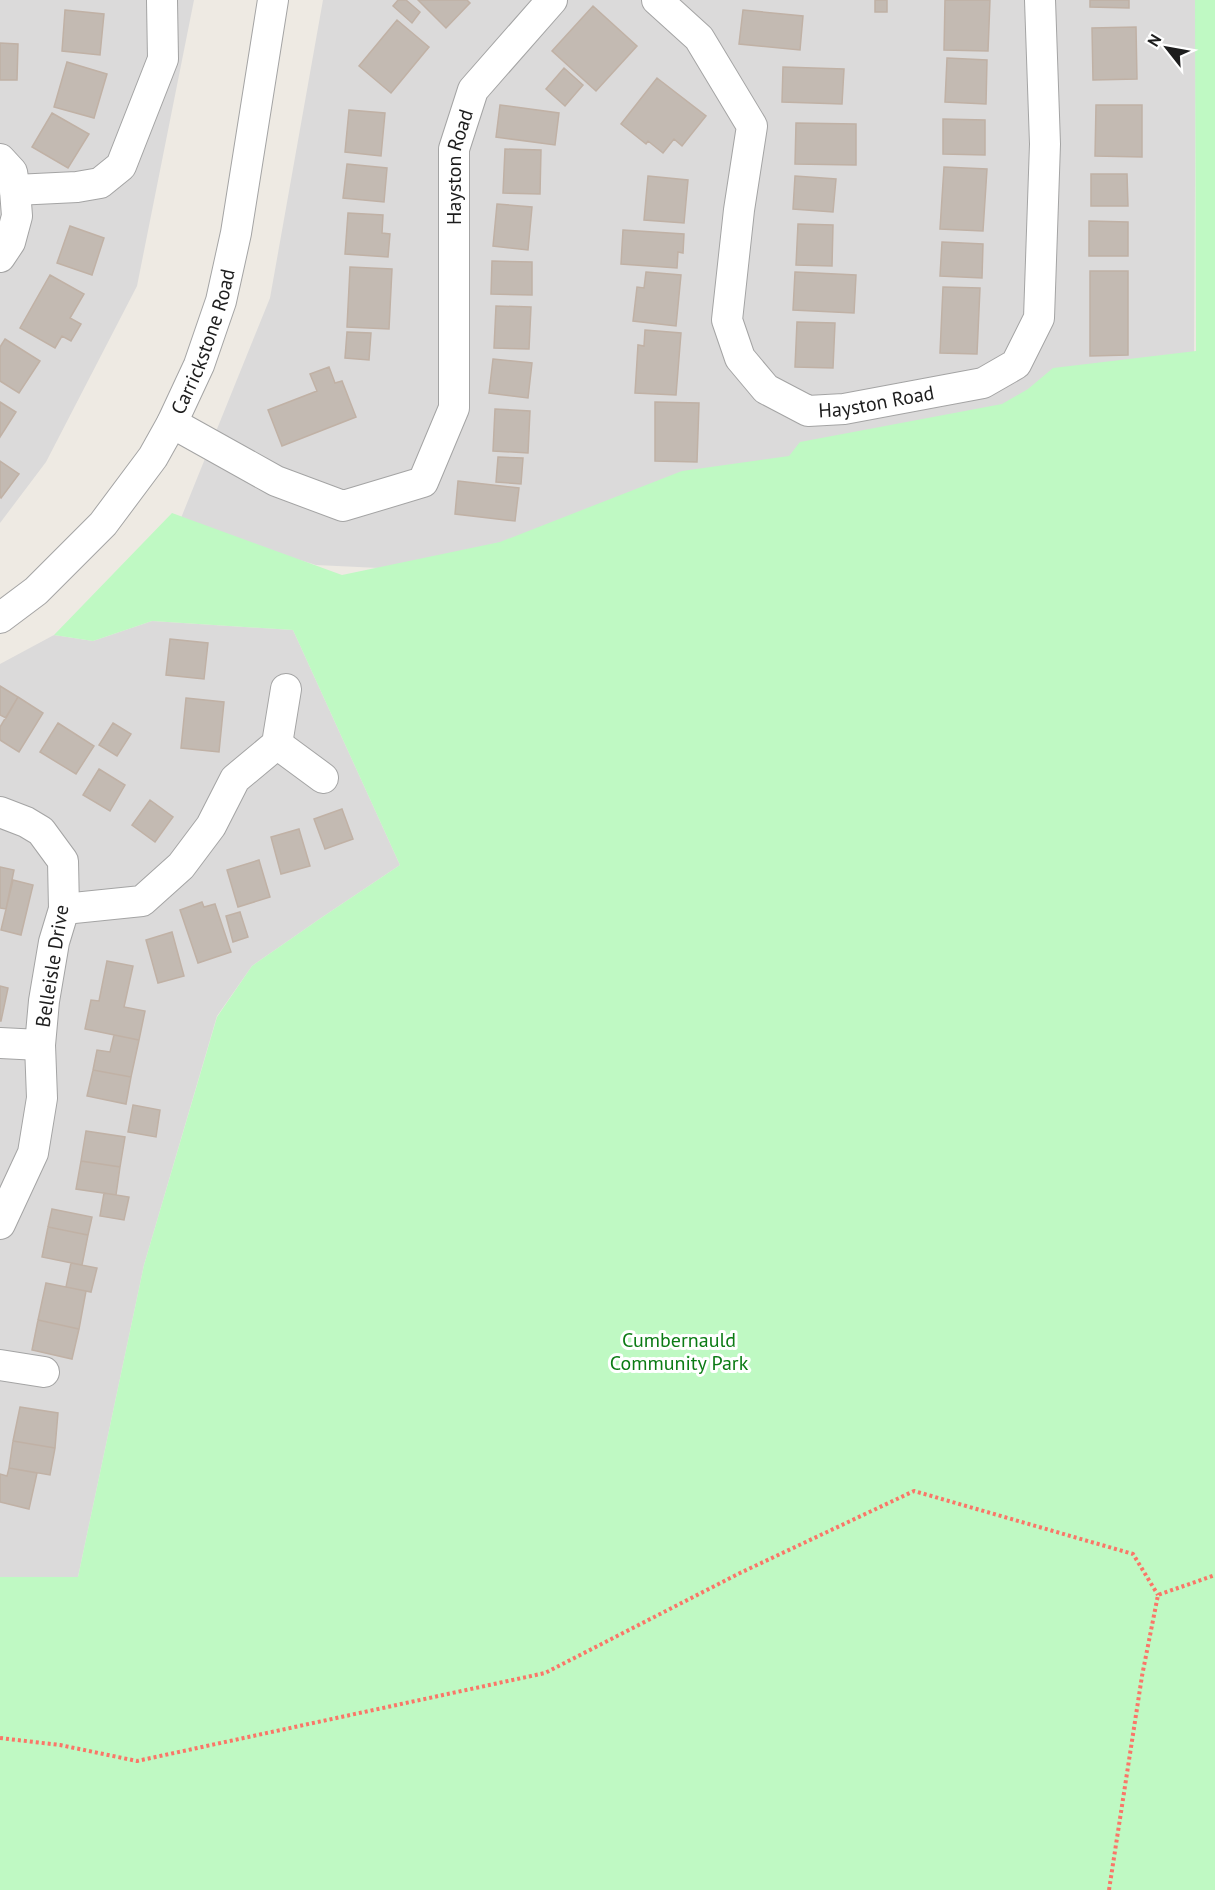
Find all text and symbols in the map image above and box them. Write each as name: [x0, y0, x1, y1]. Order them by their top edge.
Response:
north arrow: [1137, 18, 1197, 78]
text: N: [1143, 31, 1165, 50]
street label: Hayston Road: [441, 106, 479, 225]
street label: Carrickstone Road: [165, 266, 241, 418]
street label: Hayston Road: [818, 379, 936, 423]
street label: Belleisle Drive: [29, 903, 75, 1029]
park label: Cumbernauld Community Park: [610, 1327, 749, 1376]

